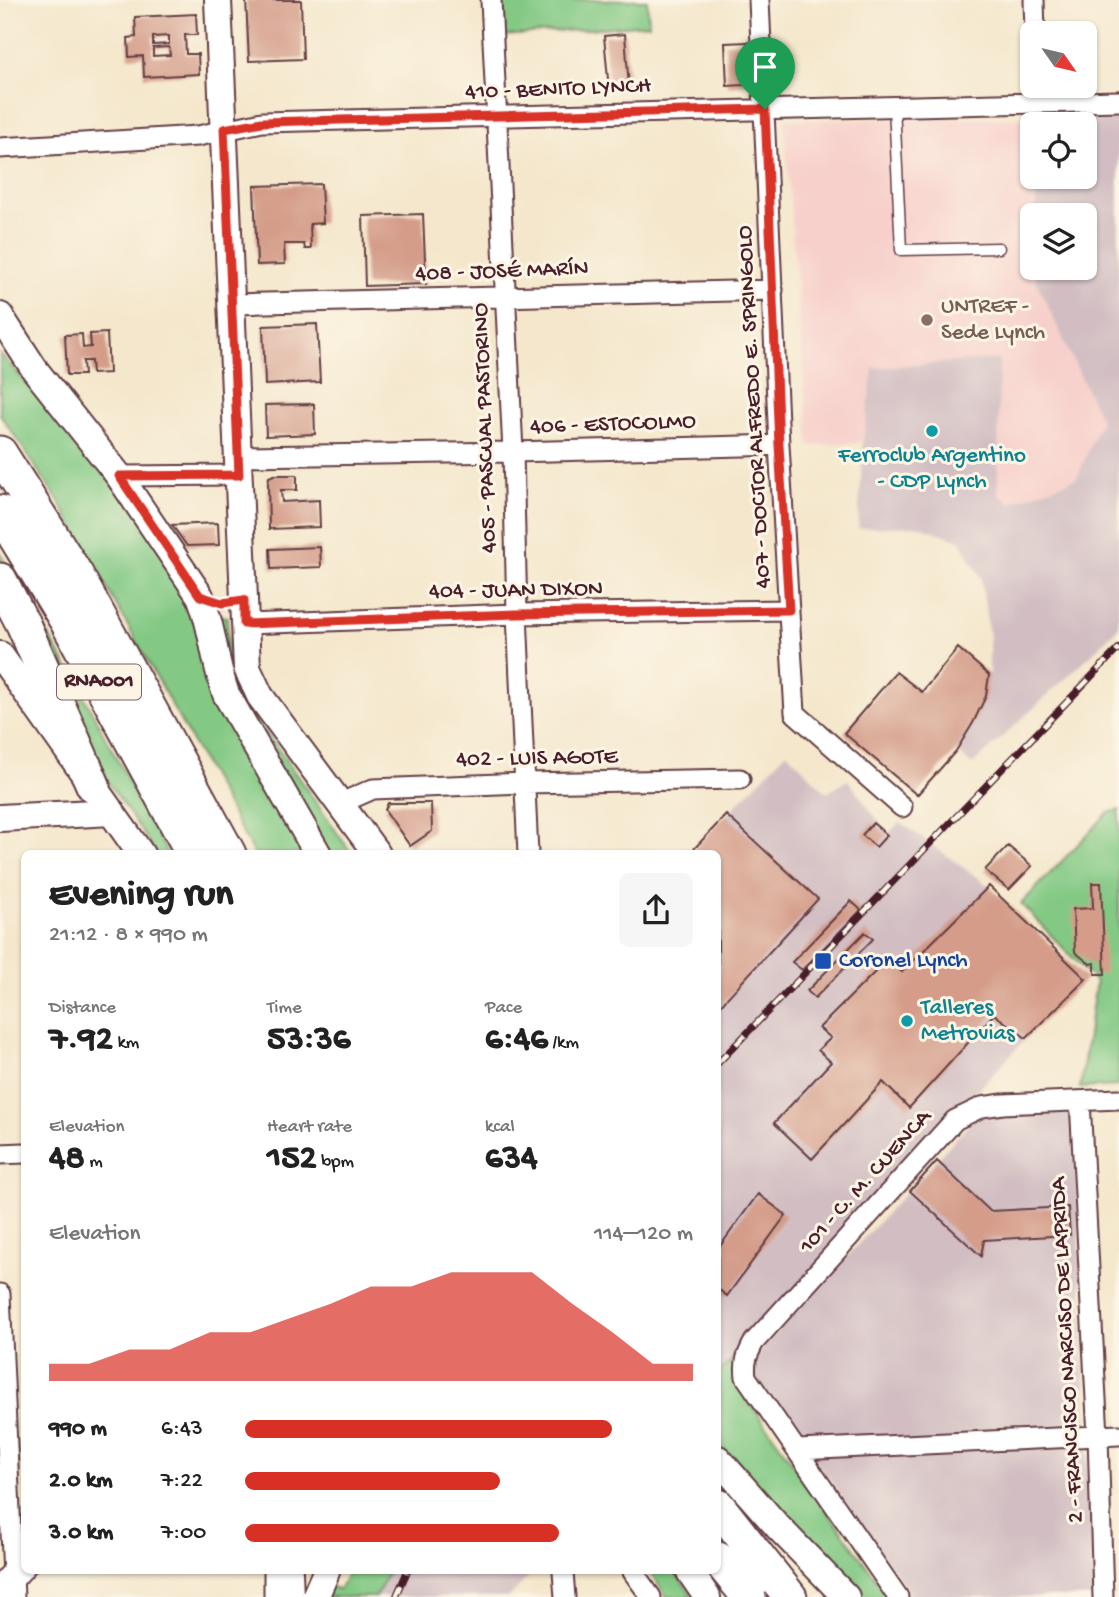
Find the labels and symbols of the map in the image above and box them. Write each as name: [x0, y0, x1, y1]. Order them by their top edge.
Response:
north arrow: [1020, 21, 1097, 98]
pin: [735, 37, 795, 109]
street label: 410 - BENITO LYNCH: [465, 73, 652, 107]
street label: 407 - DOCTOR ALFREDO E. SPRINGOLO: [732, 225, 778, 589]
street label: 408 - JOSÉ MARÍN: [415, 255, 589, 289]
place label: UNTREF - Sede Lynch: [941, 294, 1045, 347]
street label: 405 - PASCUAL PASTORINO: [468, 302, 504, 554]
marker: UNTREF - Sede Lynch: [919, 312, 935, 328]
street label: 406 - ESTOCOLMO: [530, 409, 697, 441]
marker: Ferroclub Argentino - CDP Lynch: [924, 423, 940, 439]
place label: Ferroclub Argentino - CDP Lynch: [837, 443, 1026, 496]
street label: 404 - JUAN DIXON: [429, 576, 603, 606]
road number: RNA001: [57, 664, 141, 700]
street label: 402 - LUIS AGOTE: [456, 744, 620, 774]
place label: Coronel Lynch: [839, 948, 968, 975]
marker: Coronel Lynch: [813, 951, 833, 971]
place label: Talleres Metrovias: [919, 995, 1015, 1048]
marker: Talleres Metrovias: [899, 1013, 915, 1029]
street label: 101 - C. M. CUENCA: [794, 1103, 939, 1260]
street label: 2 - FRANCISCO NARCISO DE LAPRIDA: [1045, 1175, 1091, 1524]

